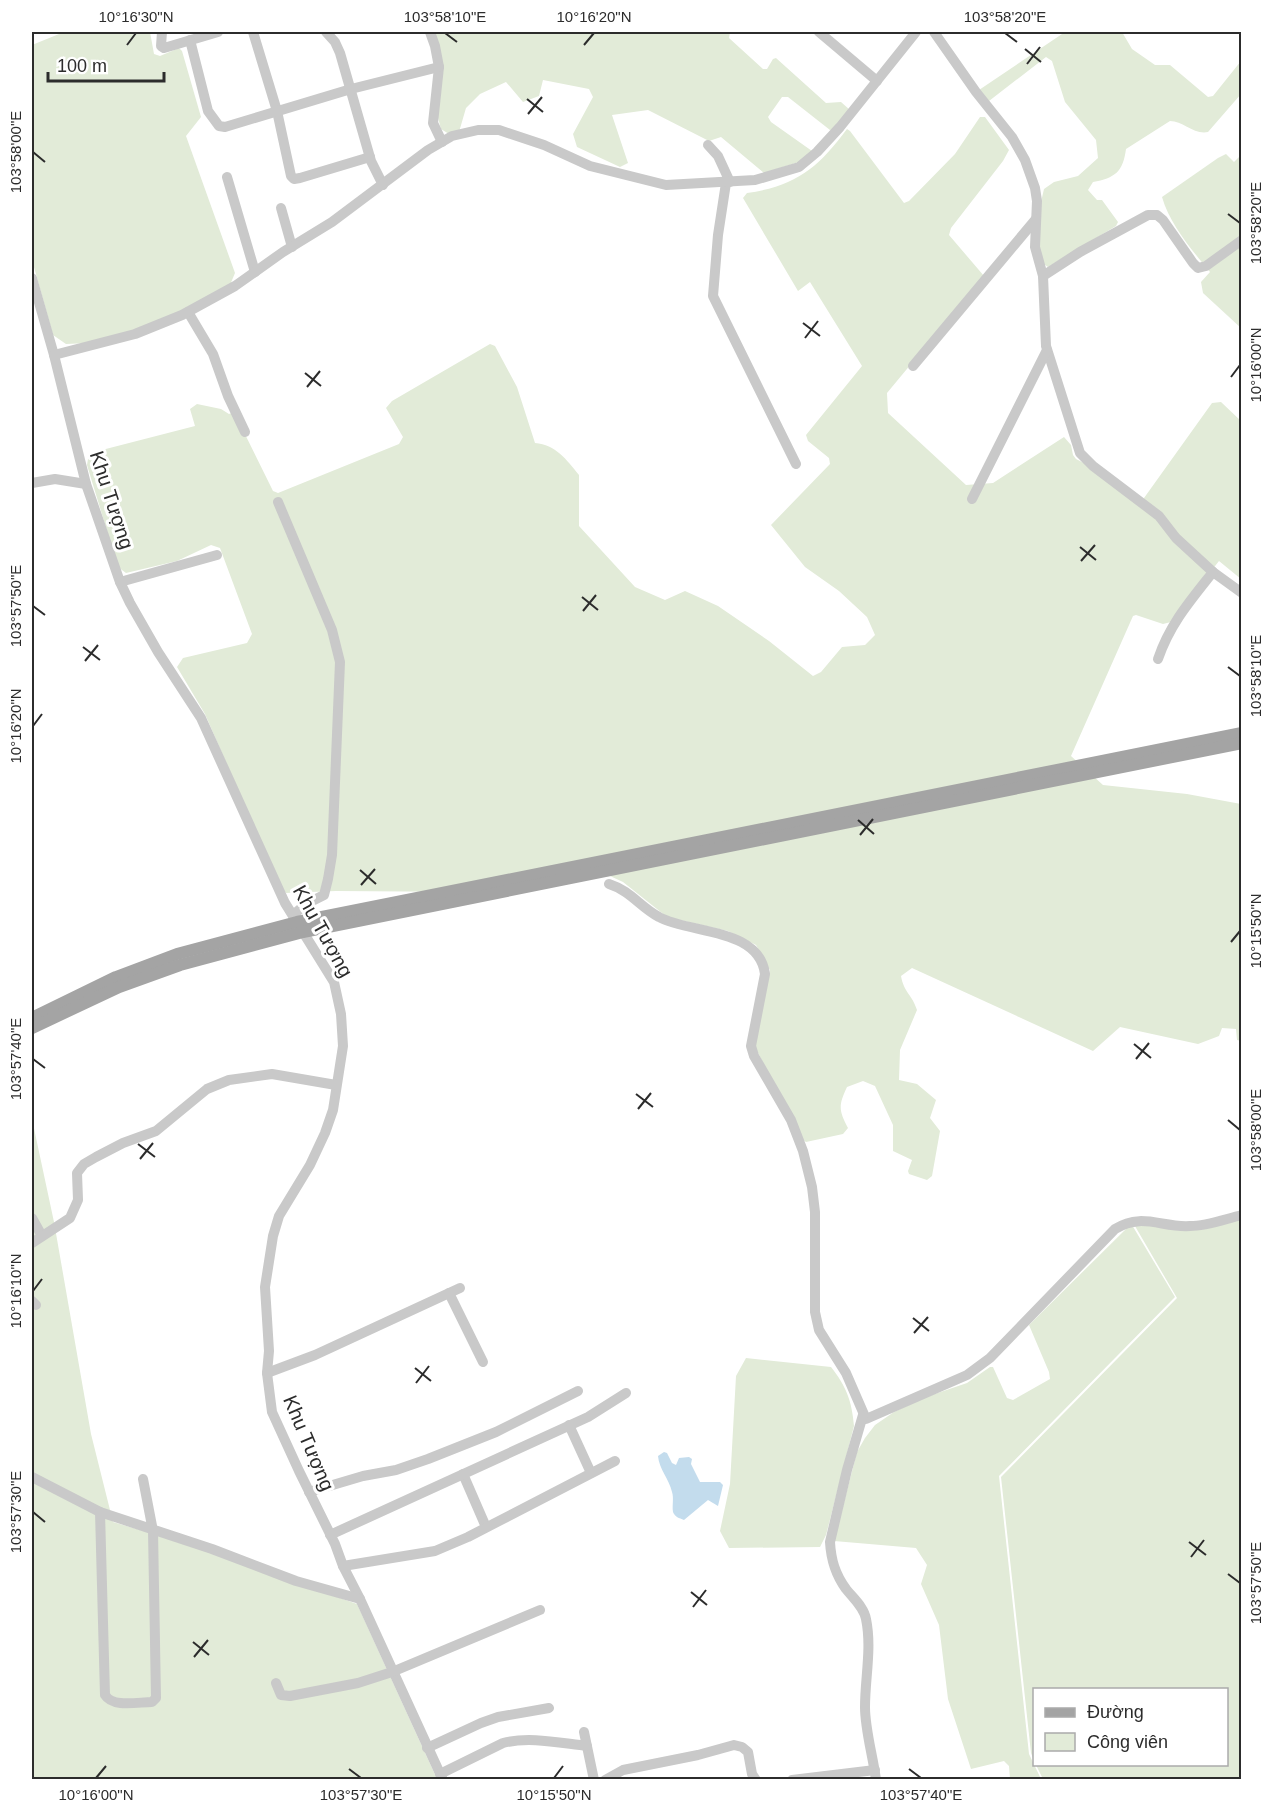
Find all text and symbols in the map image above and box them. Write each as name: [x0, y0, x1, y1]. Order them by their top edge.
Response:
text: 10°16'30"N: [98, 8, 174, 25]
text: 103°58'10"E: [404, 8, 486, 25]
text: 10°16'20"N: [556, 8, 632, 25]
text: 103°58'20"E: [964, 8, 1046, 25]
scale bar: [48, 45, 164, 83]
text: 100 m: [57, 56, 107, 76]
text: 103°58'00"E: [7, 111, 24, 193]
text: 103°58'20"E: [1247, 182, 1264, 264]
text: 10°16'00"N: [1247, 327, 1264, 403]
street label: Khu Tượng: [86, 448, 138, 552]
text: 103°57'50"E: [7, 565, 24, 647]
text: 103°58'10"E: [1247, 635, 1264, 717]
text: 10°16'20"N: [7, 688, 24, 764]
street label: Khu Tượng: [289, 881, 357, 981]
text: 10°15'50"N: [1247, 893, 1264, 969]
text: 103°57'40"E: [7, 1018, 24, 1100]
text: 103°58'00"E: [1247, 1089, 1264, 1171]
text: 10°16'10"N: [7, 1253, 24, 1329]
street label: Khu Tượng: [279, 1392, 339, 1494]
text: 103°57'30"E: [7, 1471, 24, 1553]
text: 103°57'50"E: [1247, 1542, 1264, 1624]
legend: [1033, 1688, 1228, 1766]
text: Đường: [1087, 1702, 1144, 1722]
text: Công viên: [1087, 1732, 1168, 1752]
text: 10°16'00"N: [58, 1786, 134, 1803]
text: 103°57'30"E: [320, 1786, 402, 1803]
text: 10°15'50"N: [516, 1786, 592, 1803]
text: 103°57'40"E: [880, 1786, 962, 1803]

